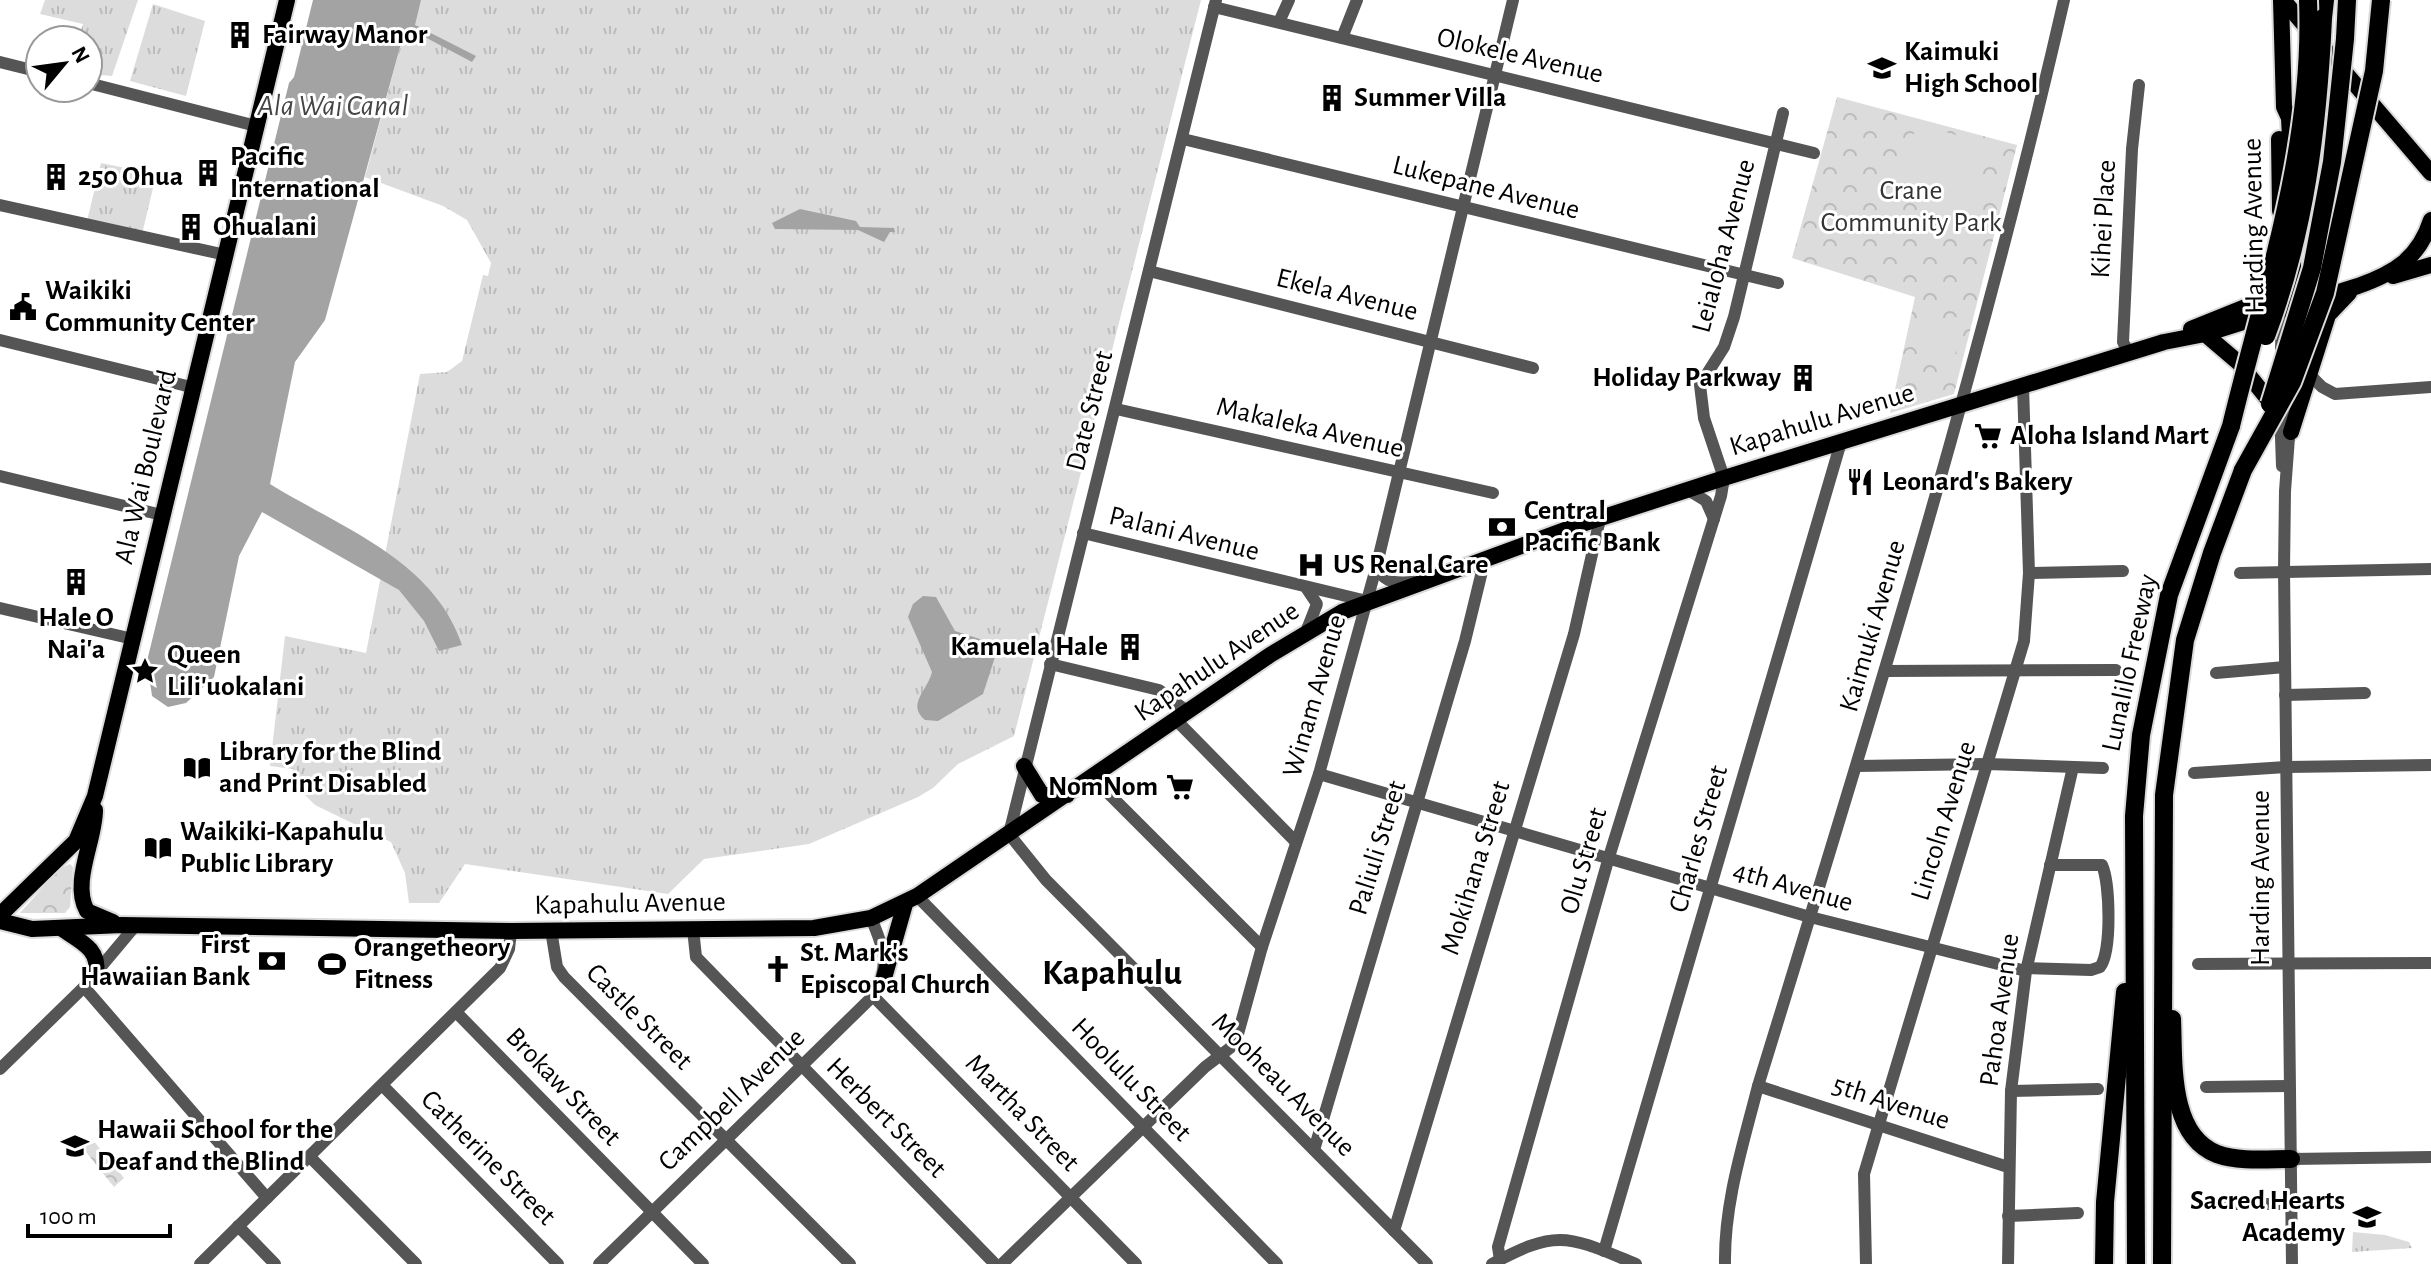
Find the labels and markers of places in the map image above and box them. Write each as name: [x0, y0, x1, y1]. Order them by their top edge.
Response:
building icon: Fairway Manor: [225, 20, 255, 50]
place label: Fairway Manor: [262, 21, 428, 49]
place label: Kaimuki High School: [1904, 38, 2038, 98]
school or university icon: Kaimuki High School: [1867, 53, 1897, 83]
building icon: Summer Villa: [1317, 83, 1347, 113]
place label: Summer Villa: [1354, 84, 1507, 112]
place label: Pacific International: [230, 143, 380, 203]
building icon: Pacific International: [193, 158, 223, 188]
building icon: 250 Ohua: [41, 162, 71, 192]
place label: 250 Ohua: [78, 163, 183, 191]
building icon: Ohualani: [176, 212, 206, 242]
place label: Ohualani: [213, 213, 317, 241]
place label: Waikiki Community Center: [45, 277, 255, 337]
public building icon: Waikiki Community Center: [8, 292, 38, 322]
building icon: Holiday Parkway: [1788, 363, 1818, 393]
place label: Holiday Parkway: [1592, 364, 1781, 392]
supermarket icon: Aloha Island Mart: [1973, 421, 2003, 451]
place label: Aloha Island Mart: [2010, 422, 2209, 450]
restaurant icon: Leonard's Bakery: [1845, 467, 1875, 497]
place label: Leonard's Bakery: [1882, 468, 2073, 496]
place label: Central Pacific Bank: [1524, 497, 1661, 557]
bank icon: Central Pacific Bank: [1487, 512, 1517, 542]
hospital icon: US Renal Care: [1296, 550, 1326, 580]
place label: US Renal Care: [1333, 551, 1488, 579]
building icon: Hale O Nai'a: [61, 567, 91, 597]
place label: Hale O Nai'a: [38, 604, 114, 664]
building icon: Kamuela Hale: [1115, 632, 1145, 662]
place label: Kamuela Hale: [950, 633, 1108, 661]
place label: Queen Lili'uokalani: [167, 641, 304, 701]
place icon: Queen Lili'uokalani: [130, 656, 160, 686]
place label: Library for the Blind and Print Disabled: [219, 738, 441, 798]
library icon: Library for the Blind and Print Disabled: [182, 753, 212, 783]
supermarket icon: NomNom: [1165, 772, 1195, 802]
place label: NomNom: [1048, 773, 1158, 801]
place label: Waikiki-Kapahulu Public Library: [180, 818, 384, 878]
library icon: Waikiki-Kapahulu Public Library: [143, 833, 173, 863]
place label: First Hawaiian Bank: [80, 931, 251, 991]
place label: Orangetheory Fitness: [354, 934, 511, 994]
place label: St. Mark's Episcopal Church: [800, 939, 990, 999]
bank icon: First Hawaiian Bank: [257, 946, 287, 976]
sports icon: Orangetheory Fitness: [317, 949, 347, 979]
church icon: St. Mark's Episcopal Church: [763, 954, 793, 984]
place label: Hawaii School for the Deaf and the Blind: [97, 1116, 333, 1176]
school or university icon: Hawaii School for the Deaf and the Blind: [60, 1131, 90, 1161]
place label: Sacred Hearts Academy: [2190, 1187, 2345, 1247]
school or university icon: Sacred Hearts Academy: [2352, 1202, 2382, 1232]

